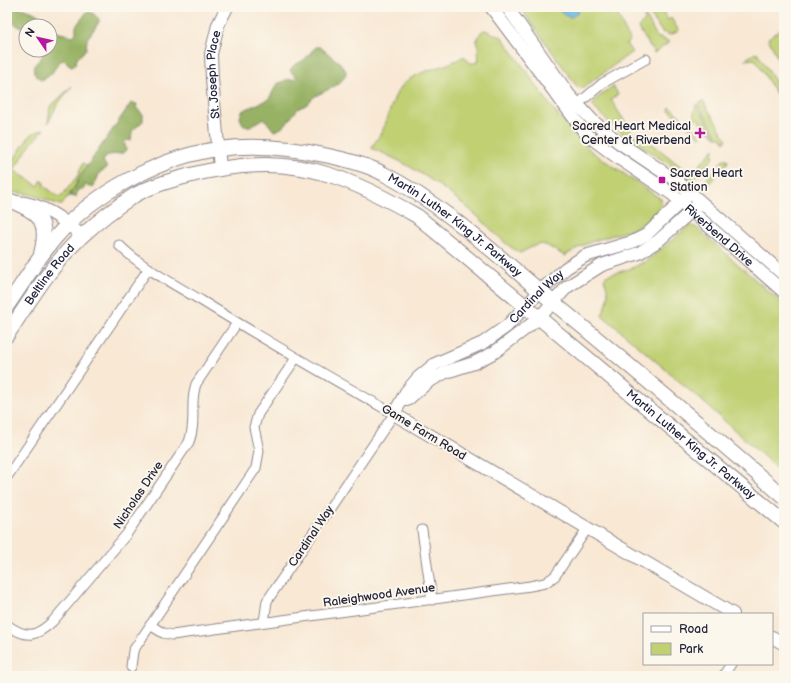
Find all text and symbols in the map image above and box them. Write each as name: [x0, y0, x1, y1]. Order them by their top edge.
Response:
north arrow: [18, 18, 58, 58]
text: N: [22, 26, 38, 40]
street label: St. Joseph Place: [204, 29, 224, 119]
place label: Sacred Heart Medical Center at Riverbend: [572, 119, 691, 148]
marker: Sacred Heart Medical Center at Riverbend: [694, 127, 706, 139]
place label: Sacred Heart Station: [670, 166, 743, 195]
street label: Martin Luther King Jr. Parkway: [385, 171, 525, 281]
marker: Sacred Heart Station: [657, 175, 667, 185]
street label: Riverbend Drive: [681, 201, 756, 270]
street label: Beltline Road: [22, 241, 78, 308]
street label: Cardinal Way: [506, 266, 567, 327]
street label: Martin Luther King Jr. Parkway: [623, 387, 759, 503]
street label: Game Farm Road: [379, 401, 469, 464]
street label: Nicholas Drive: [110, 459, 167, 532]
street label: Cardinal Way: [285, 502, 338, 570]
street label: Raleighwood Avenue: [322, 580, 436, 611]
legend: [643, 613, 773, 665]
text: Road: [679, 622, 708, 637]
text: Park: [679, 642, 703, 657]

